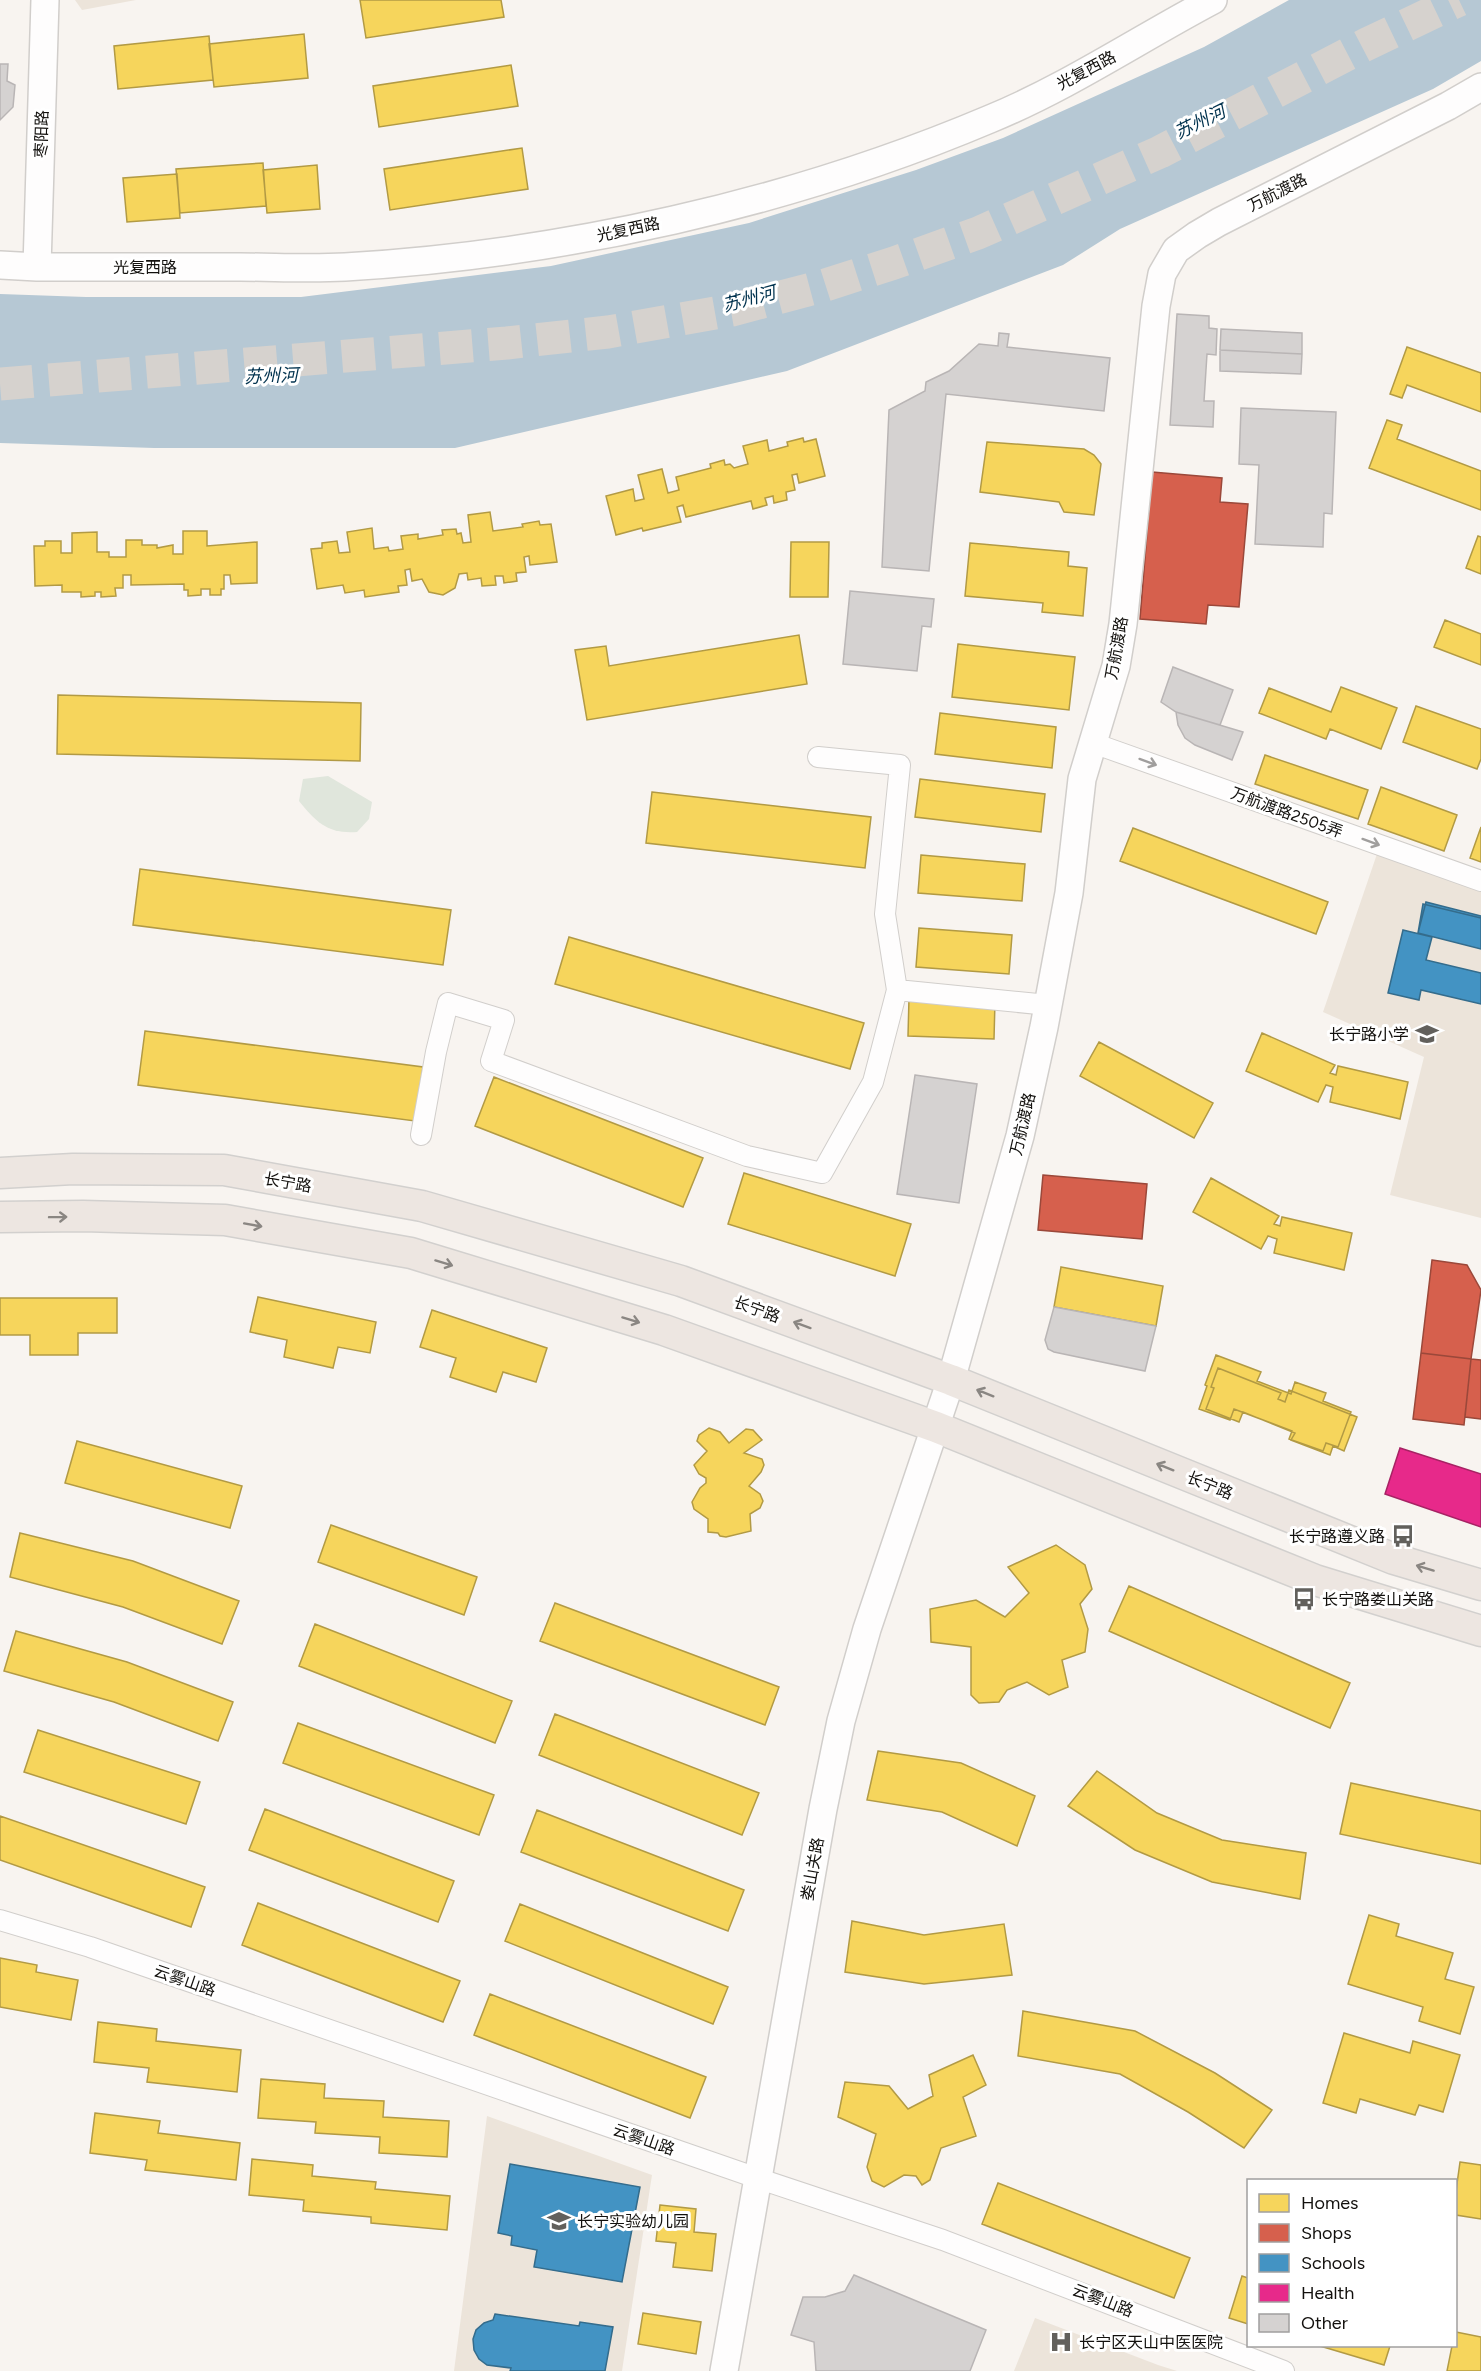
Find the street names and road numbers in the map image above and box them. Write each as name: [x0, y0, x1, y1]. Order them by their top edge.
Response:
street label: 光复西路: [1054, 47, 1119, 94]
street label: 枣阳路: [31, 110, 52, 158]
street label: 万航渡路: [1244, 169, 1310, 215]
street label: 光复西路: [595, 214, 661, 245]
street label: 光复西路: [113, 258, 177, 277]
street label: 万航渡路: [1102, 615, 1131, 681]
street label: 万航渡路2505弄: [1228, 783, 1345, 842]
street label: 万航渡路: [1006, 1091, 1039, 1157]
street label: 长宁路: [263, 1169, 313, 1196]
street label: 长宁路: [731, 1292, 783, 1327]
street label: 长宁路: [1184, 1468, 1236, 1503]
street label: 娄山关路: [798, 1836, 827, 1902]
street label: 云雾山路: [151, 1961, 218, 2000]
street label: 云雾山路: [610, 2120, 677, 2159]
street label: 云雾山路: [1070, 2280, 1136, 2321]

